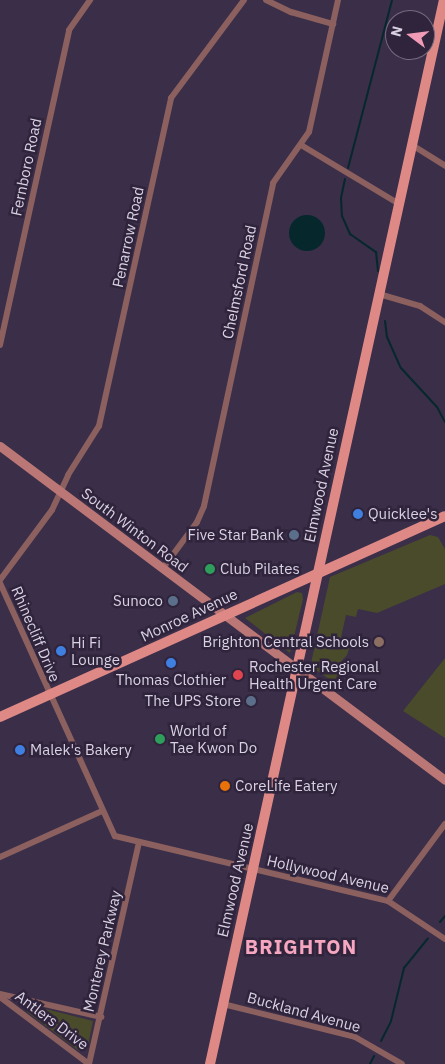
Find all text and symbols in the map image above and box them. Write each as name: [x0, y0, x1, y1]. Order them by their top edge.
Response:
north arrow: [385, 10, 435, 60]
text: N: [386, 24, 406, 39]
street label: Fernboro Road: [7, 117, 45, 217]
street label: Penarrow Road: [109, 185, 147, 289]
street label: Chelmsford Road: [218, 223, 260, 341]
street label: Elmwood Avenue: [300, 426, 342, 544]
street label: South Winton Road: [78, 484, 192, 576]
place label: Quicklee's: [368, 505, 438, 523]
marker: Quicklee's: [352, 508, 364, 520]
place label: Five Star Bank: [188, 526, 284, 544]
marker: Five Star Bank: [288, 529, 300, 541]
place label: Club Pilates: [220, 560, 300, 578]
marker: Club Pilates: [204, 563, 216, 575]
street label: Rhinecliff Drive: [8, 584, 64, 684]
street label: Monroe Avenue: [138, 585, 240, 645]
place label: Sunoco: [113, 592, 163, 610]
marker: Sunoco: [167, 595, 179, 607]
place label: Hi Fi Lounge: [71, 633, 120, 668]
place label: Brighton Central Schools: [202, 633, 369, 651]
marker: Brighton Central Schools: [373, 636, 385, 648]
marker: Hi Fi Lounge: [55, 645, 67, 657]
marker: Thomas Clothier: [165, 657, 177, 669]
place label: Rochester Regional Health Urgent Care: [249, 657, 379, 692]
marker: Rochester Regional Health Urgent Care: [231, 668, 245, 682]
place label: Thomas Clothier: [116, 671, 226, 689]
place label: The UPS Store: [145, 692, 241, 710]
marker: The UPS Store: [245, 695, 257, 707]
place label: World of Tae Kwon Do: [170, 721, 257, 756]
marker: World of Tae Kwon Do: [154, 733, 166, 745]
place label: Malek's Bakery: [30, 741, 132, 759]
marker: Malek's Bakery: [14, 744, 26, 756]
place label: CoreLife Eatery: [235, 777, 338, 795]
marker: CoreLife Eatery: [219, 780, 231, 792]
street label: Elmwood Avenue: [213, 821, 257, 939]
street label: Hollywood Avenue: [265, 851, 391, 897]
street label: Monterey Parkway: [79, 888, 125, 1014]
district label: BRIGHTON: [244, 934, 358, 958]
street label: Antlers Drive: [12, 987, 92, 1053]
street label: Buckland Avenue: [245, 988, 363, 1036]

